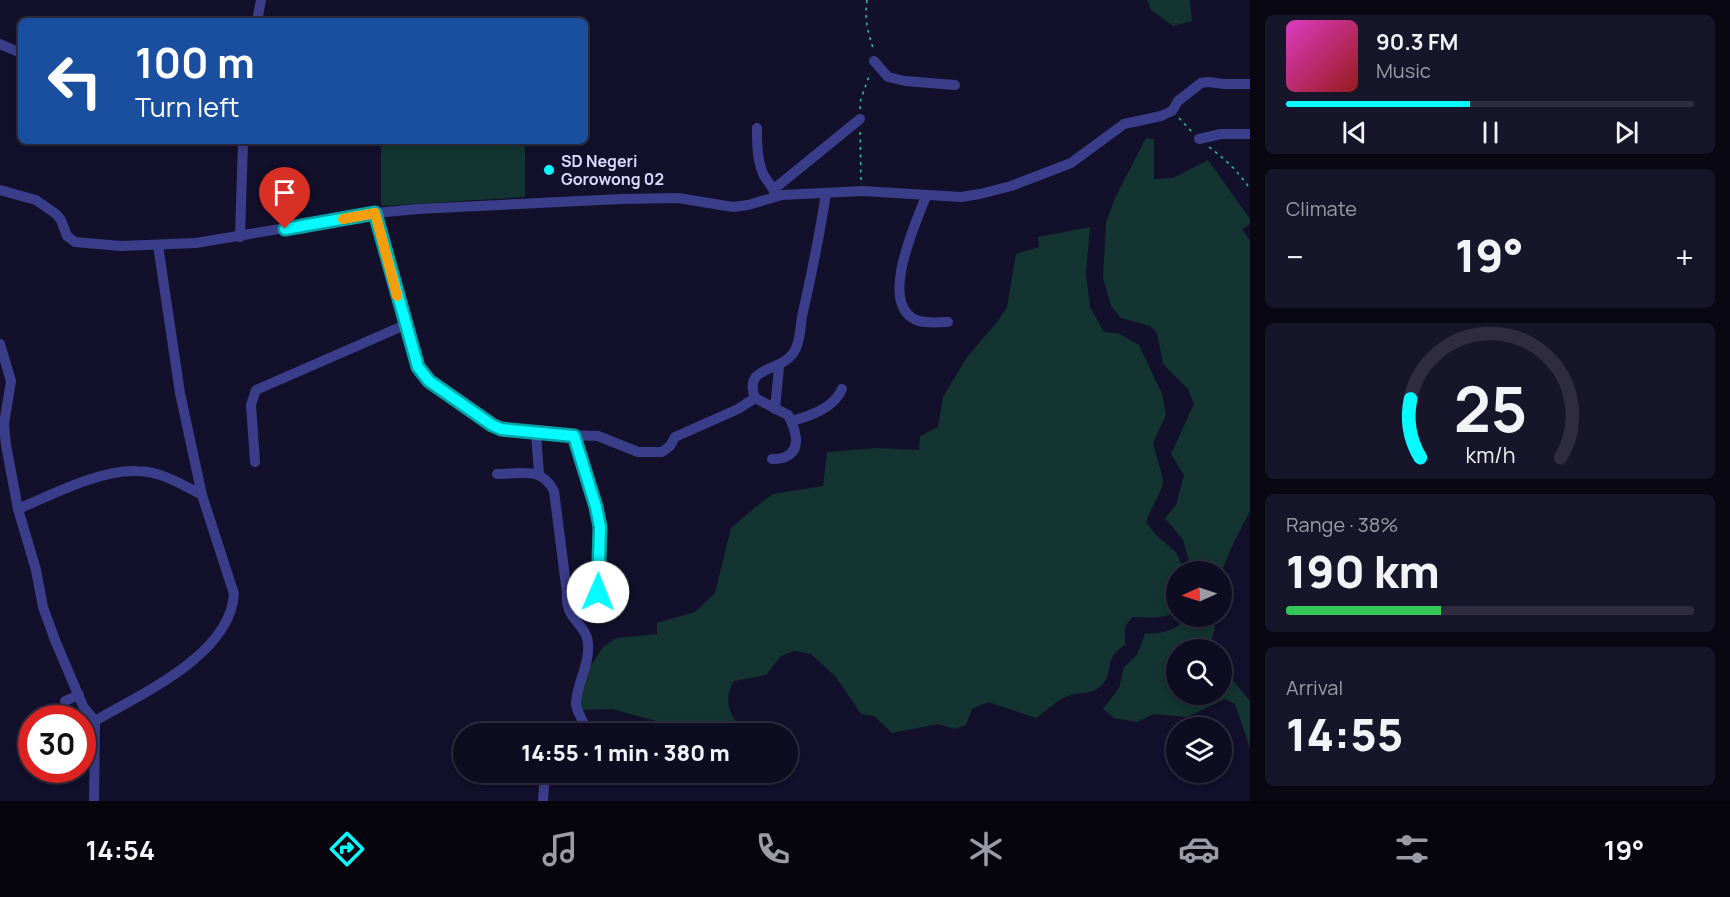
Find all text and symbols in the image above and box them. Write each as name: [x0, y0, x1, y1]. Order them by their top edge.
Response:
text: 90.3 FM: [1376, 27, 1458, 57]
text: 100 m: [135, 33, 255, 91]
icon: left: [36, 42, 114, 120]
text: Music: [1376, 57, 1431, 84]
text: Turn left: [135, 88, 239, 125]
icon: previous: [1338, 116, 1371, 149]
icon: pause: [1474, 116, 1507, 149]
icon: next: [1610, 116, 1643, 149]
place label: SD Negeri Gorowong 02: [561, 150, 664, 190]
marker: SD Negeri Gorowong 02: [542, 163, 556, 177]
pin: [259, 167, 310, 229]
icon: arrive: [268, 176, 301, 209]
text: Climate: [1286, 195, 1357, 222]
text: 19°: [1455, 224, 1524, 286]
text: −: [1286, 234, 1304, 279]
text: +: [1675, 234, 1694, 279]
text: 25: [1453, 365, 1527, 451]
text: km/h: [1465, 440, 1515, 469]
text: Range · 38%: [1286, 511, 1398, 538]
text: 190 km: [1286, 540, 1440, 602]
position arrow: [566, 560, 630, 624]
north arrow: [1166, 561, 1232, 627]
map controls: [1166, 561, 1232, 783]
button: search: [1166, 639, 1232, 705]
text: Arrival: [1286, 674, 1343, 701]
text: 14:55: [1286, 703, 1403, 765]
speed limit sign: 30: [18, 705, 96, 783]
button: layers: [1166, 717, 1232, 783]
text: 14:55 · 1 min · 380 m: [521, 738, 730, 768]
icon: directions: [326, 828, 368, 870]
icon: music: [539, 828, 581, 870]
icon: phone: [752, 828, 794, 870]
icon: climate: [965, 828, 1007, 870]
icon: car: [1178, 828, 1220, 870]
icon: filters: [1391, 828, 1433, 870]
text: 14:54: [85, 831, 155, 868]
text: 19°: [1604, 831, 1644, 868]

